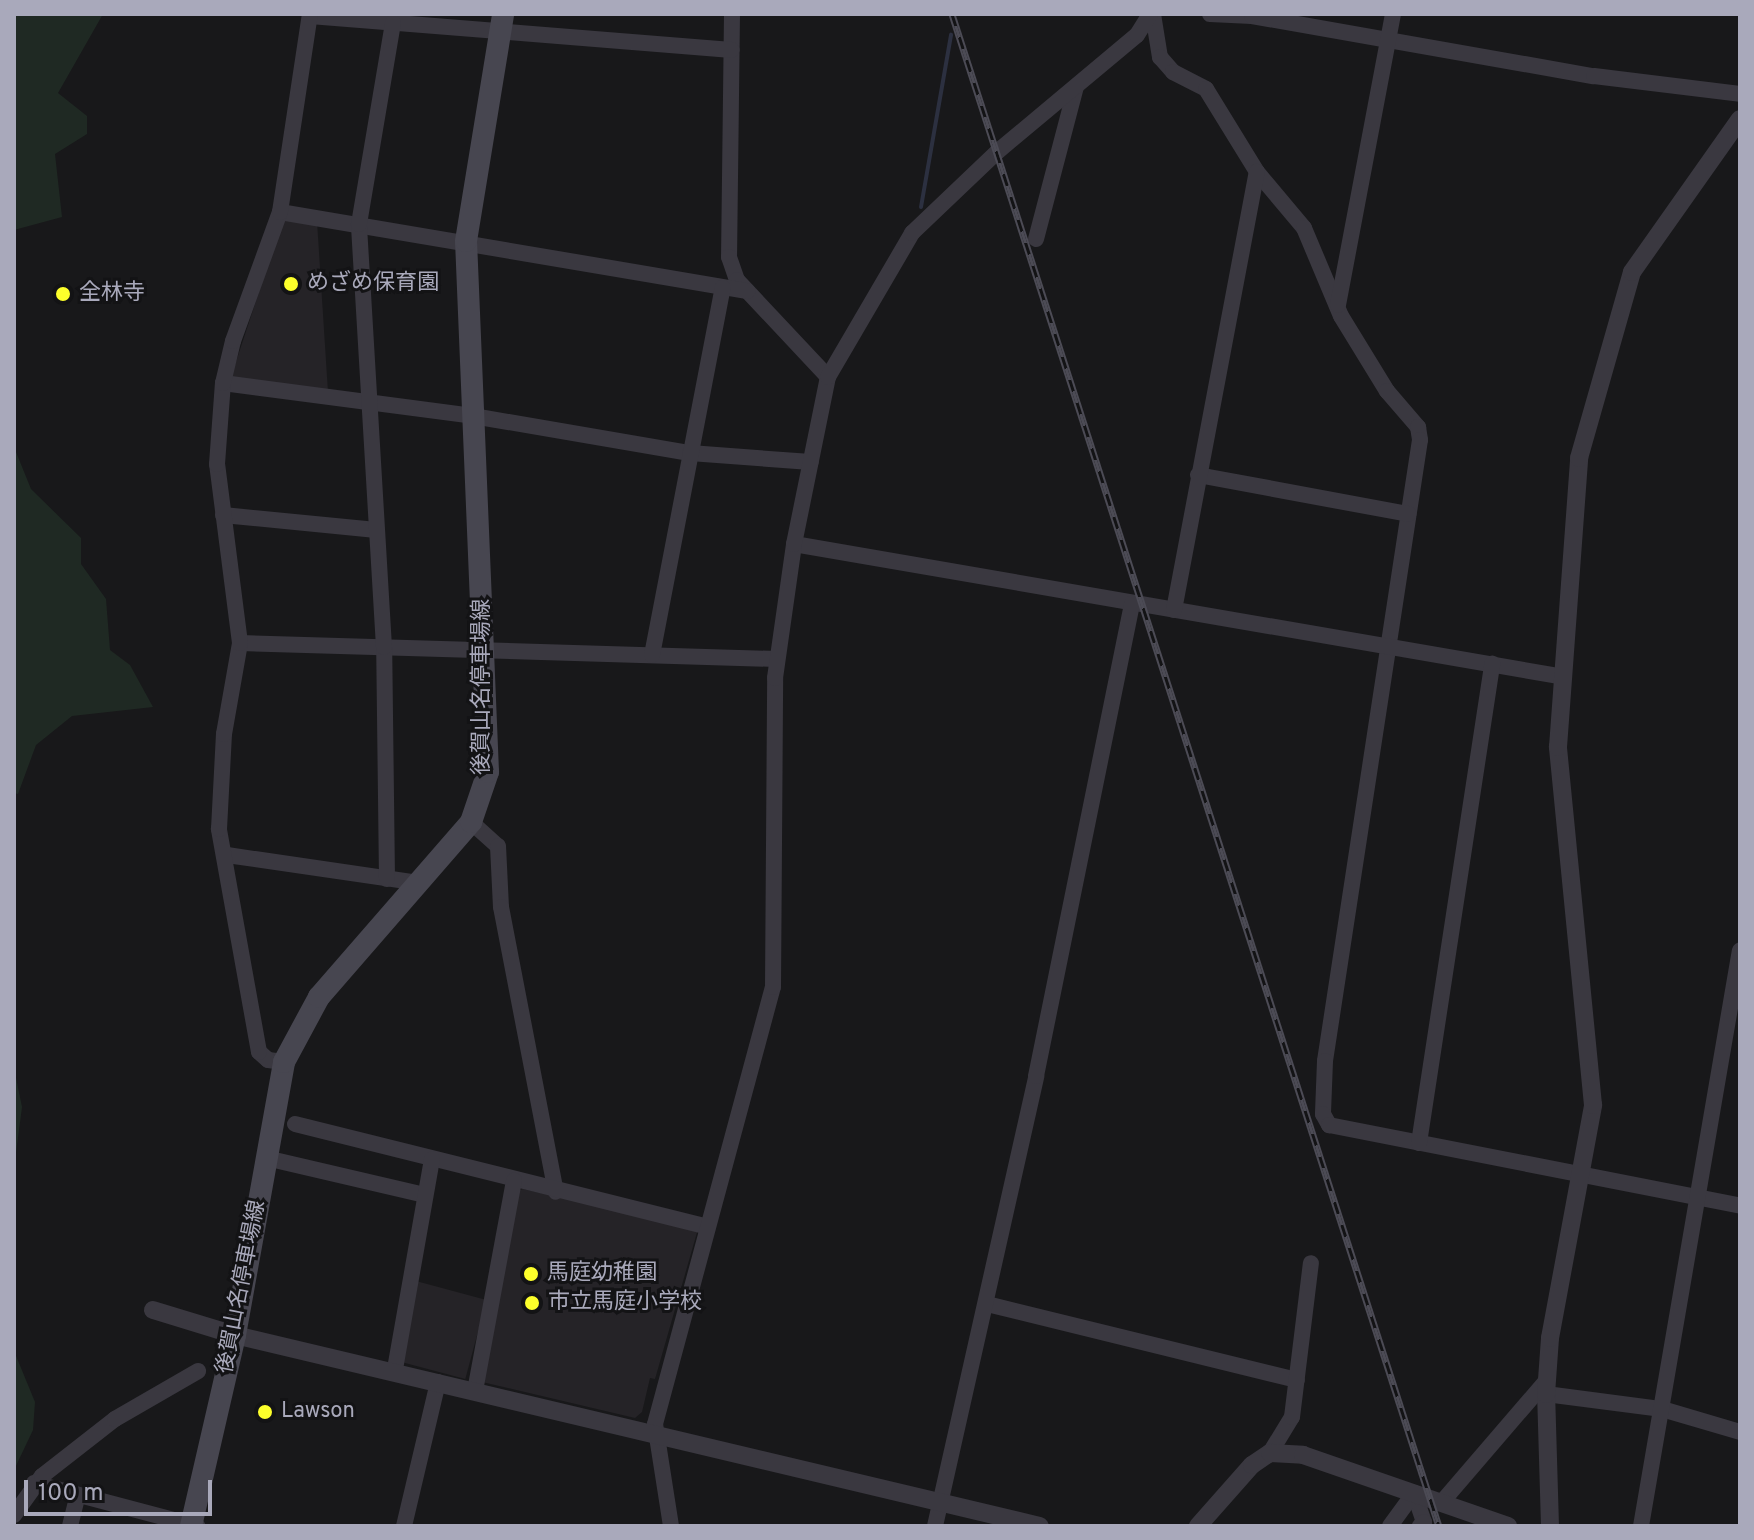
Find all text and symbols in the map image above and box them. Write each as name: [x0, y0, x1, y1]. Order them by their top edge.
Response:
place label: めざめ保育園: [307, 271, 439, 297]
marker: めざめ保育園: [282, 275, 300, 293]
place label: 全林寺: [79, 281, 145, 307]
marker: 全林寺: [54, 285, 72, 303]
street label: 後賀山名停車場線: [470, 599, 496, 775]
street label: 後賀山名停車場線: [212, 1198, 272, 1376]
place label: 馬庭幼稚園: [547, 1261, 657, 1287]
marker: 馬庭幼稚園: [522, 1265, 540, 1283]
place label: 市立馬庭小学校: [548, 1290, 702, 1316]
marker: 市立馬庭小学校: [523, 1294, 541, 1312]
place label: Lawson: [281, 1399, 355, 1425]
marker: Lawson: [256, 1403, 274, 1421]
scale bar: [28, 1464, 216, 1514]
text: 100 m: [38, 1479, 104, 1509]

